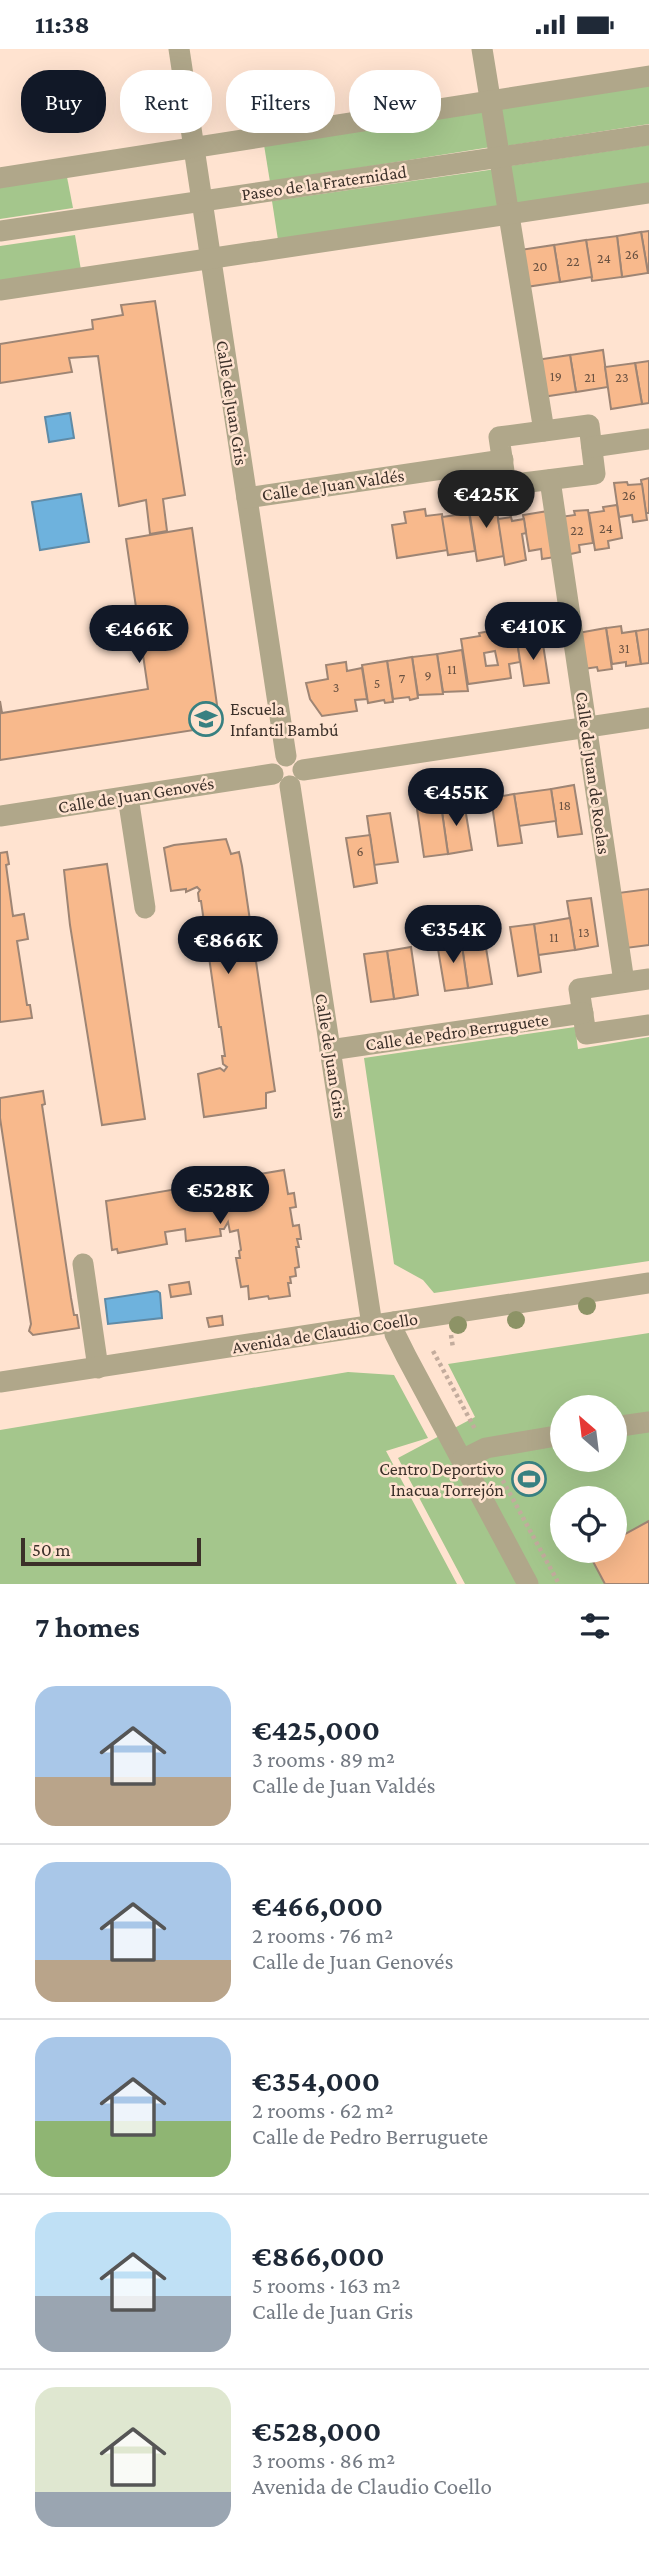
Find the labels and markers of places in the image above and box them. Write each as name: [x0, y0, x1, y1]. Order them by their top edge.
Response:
pin: €425K: [437, 470, 535, 530]
pin: €410K: [484, 603, 582, 662]
pin: €466K: [90, 605, 188, 665]
place label: Escuela Infantil Bambú: [230, 699, 339, 740]
school or university icon: Escuela Infantil Bambú: [187, 700, 225, 738]
pin: €455K: [407, 769, 505, 828]
pin: €354K: [404, 905, 502, 965]
pin: €866K: [179, 916, 277, 976]
pin: €528K: [171, 1167, 269, 1226]
place label: Centro Deportivo Inacua Torrejón: [379, 1459, 504, 1501]
sports icon: Centro Deportivo Inacua Torrejón: [510, 1460, 548, 1498]

